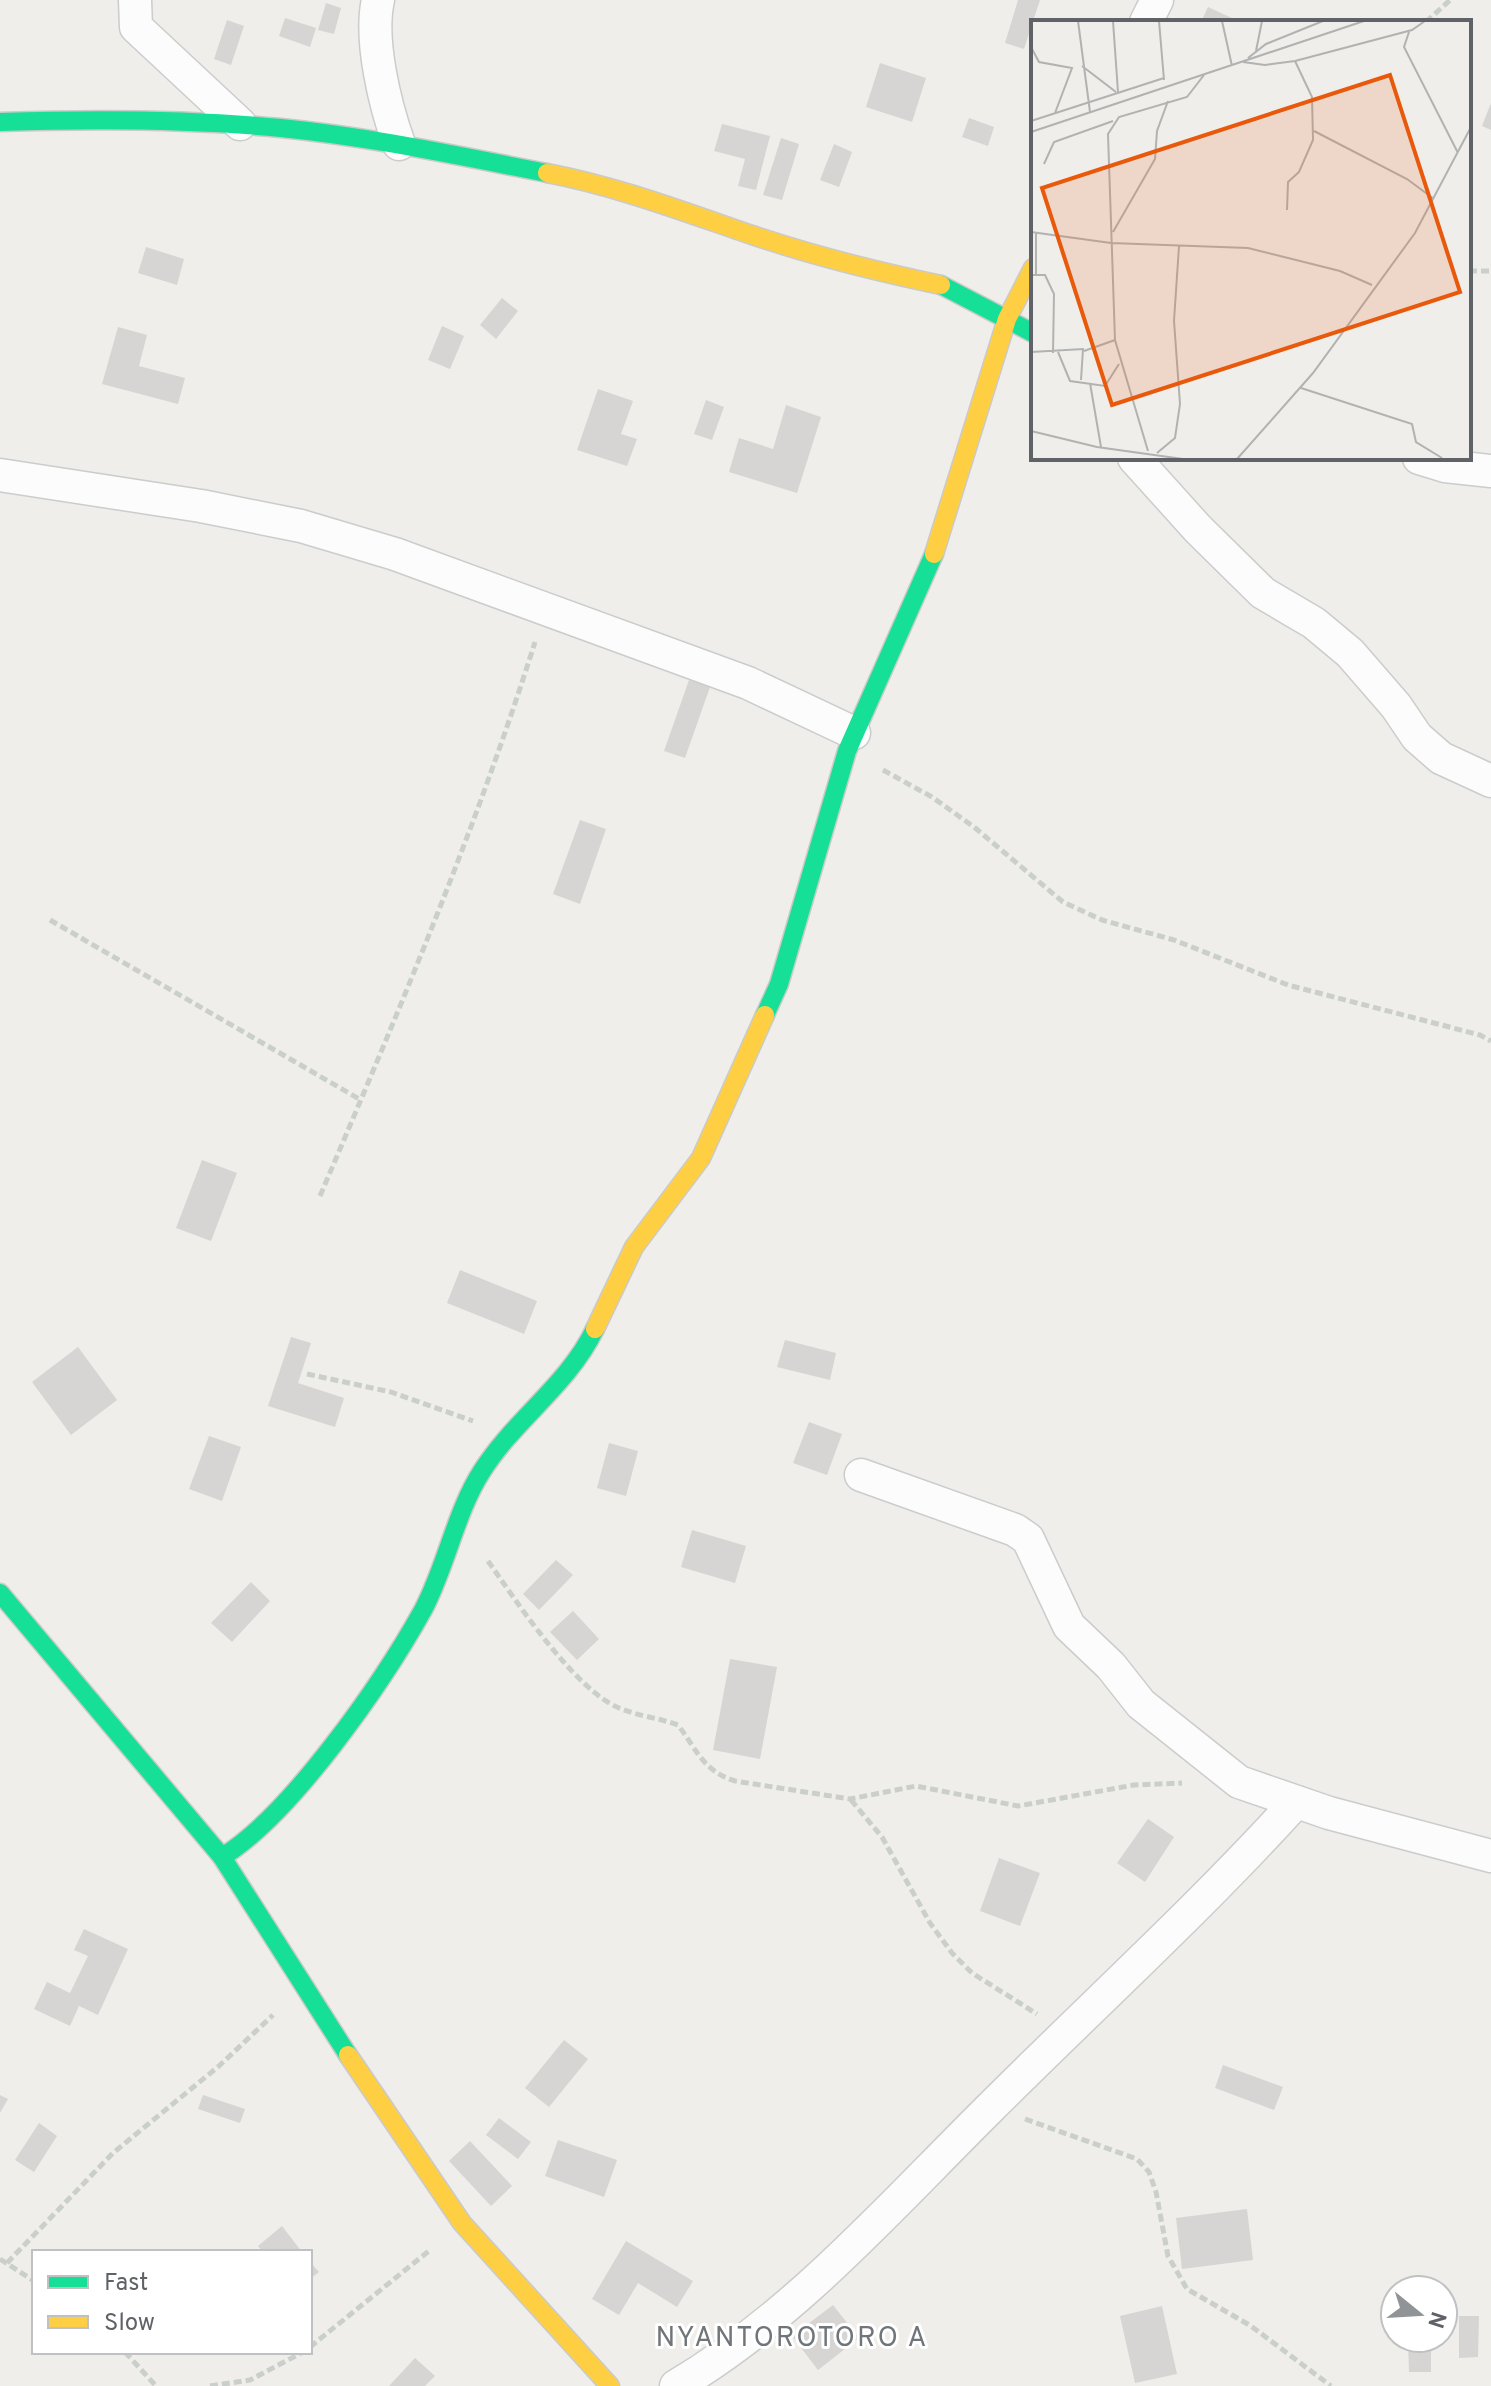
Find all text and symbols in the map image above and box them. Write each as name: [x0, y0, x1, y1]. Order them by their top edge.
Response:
inset map: [1031, 20, 1471, 460]
legend: [32, 2250, 312, 2354]
text: Fast: [104, 2269, 148, 2299]
north arrow: [1379, 2274, 1459, 2354]
text: N: [1420, 2308, 1451, 2331]
text: Slow: [104, 2309, 155, 2339]
district label: NYANTOROTORO A: [656, 2321, 928, 2357]

